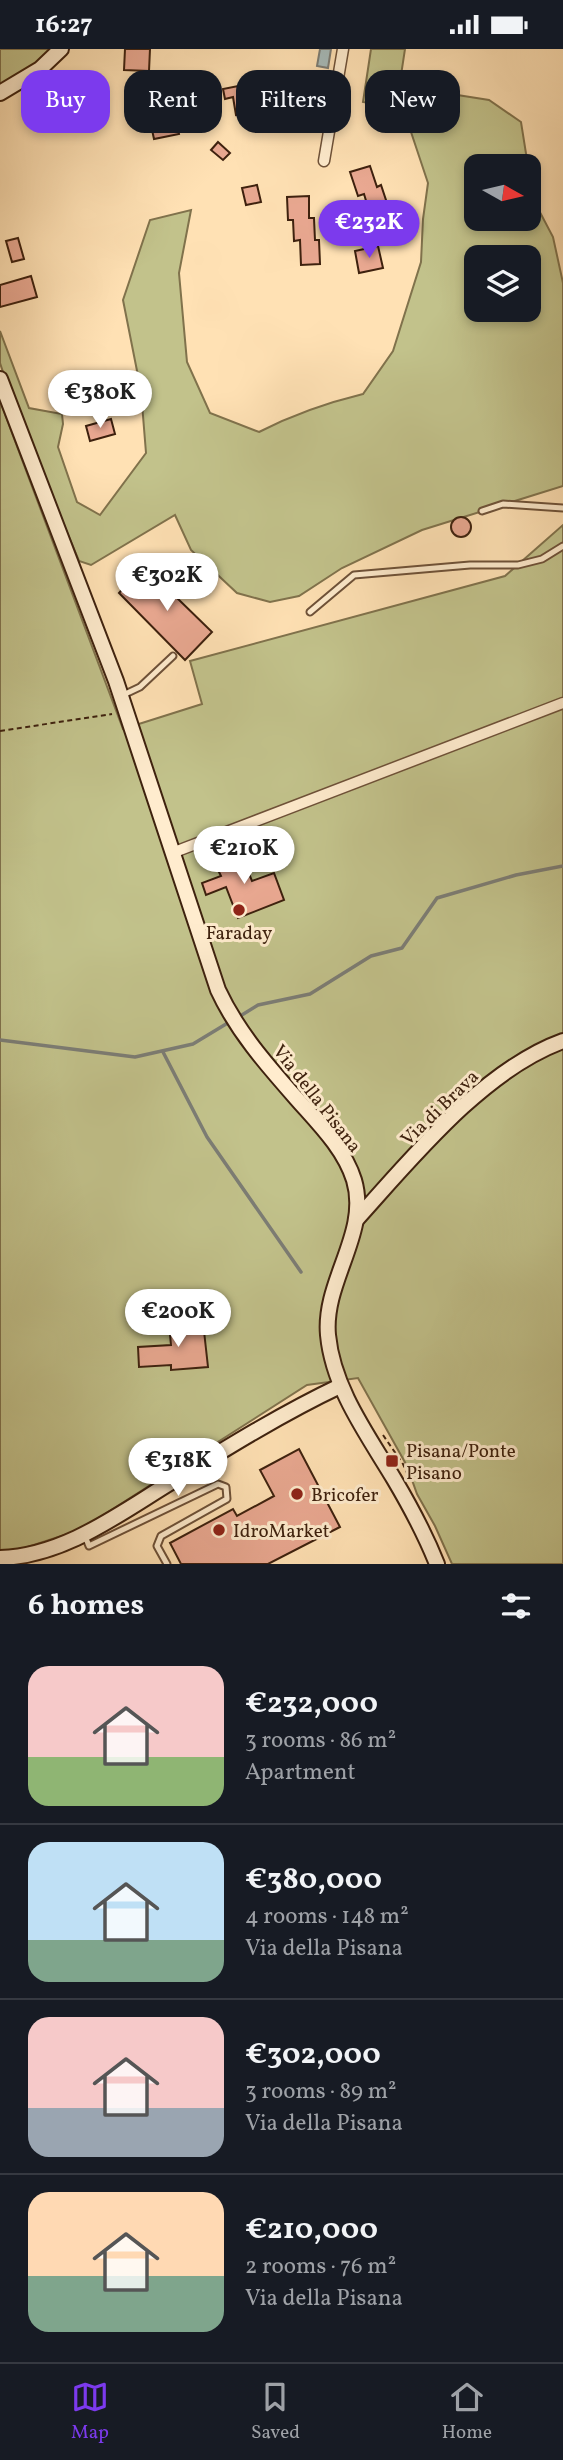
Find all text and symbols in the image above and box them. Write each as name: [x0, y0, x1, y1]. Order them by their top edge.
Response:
text: 16:27: [35, 7, 93, 43]
chip: Buy: [21, 70, 110, 133]
chip: Rent: [124, 70, 222, 133]
chip: Filters: [236, 70, 351, 133]
chip: New: [365, 70, 460, 133]
north arrow: [464, 154, 541, 231]
map controls: [464, 154, 541, 322]
pin: €232K: [320, 201, 418, 260]
text: €232K: [335, 207, 403, 239]
button: layers: [464, 245, 541, 322]
pin: €380K: [51, 371, 149, 430]
text: €380K: [64, 377, 136, 409]
pin: €302K: [118, 553, 216, 613]
text: €302K: [131, 560, 203, 592]
pin: €210K: [195, 827, 293, 886]
text: €210K: [210, 833, 278, 865]
marker: Faraday: [231, 902, 247, 918]
place label: Faraday: [206, 921, 272, 947]
street label: Via della Pisana: [266, 1040, 367, 1159]
street label: Via di Brava: [396, 1065, 485, 1152]
pin: €200K: [129, 1289, 227, 1349]
text: €200K: [141, 1296, 215, 1328]
pin: €318K: [129, 1439, 227, 1498]
place label: Pisana/Ponte Pisano: [406, 1439, 516, 1487]
text: €318K: [144, 1445, 212, 1477]
marker: Pisana/Ponte Pisano: [384, 1453, 400, 1469]
place label: Bricofer: [311, 1483, 379, 1509]
marker: Bricofer: [289, 1486, 305, 1502]
place label: IdroMarket: [233, 1519, 330, 1545]
marker: IdroMarket: [211, 1522, 227, 1538]
text: 6 homes: [28, 1585, 144, 1627]
icon: filters: [497, 1587, 535, 1625]
text: €232,000: [245, 1683, 378, 1725]
icon: home: [84, 1694, 168, 1778]
text: 3 rooms · 86 m²: [245, 1725, 396, 1757]
text: Apartment: [245, 1757, 356, 1789]
text: €380,000: [245, 1859, 382, 1901]
icon: home: [84, 1870, 168, 1954]
text: 4 rooms · 148 m²: [245, 1901, 409, 1933]
text: Via della Pisana: [245, 1933, 403, 1965]
text: €302,000: [245, 2034, 381, 2076]
icon: home: [84, 2045, 168, 2129]
text: 3 rooms · 89 m²: [245, 2076, 397, 2108]
text: Via della Pisana: [245, 2108, 403, 2140]
text: €210,000: [245, 2209, 378, 2251]
icon: home: [84, 2220, 168, 2304]
text: 2 rooms · 76 m²: [245, 2251, 396, 2283]
text: Via della Pisana: [245, 2283, 403, 2315]
tab: Map: [71, 2378, 109, 2446]
tab: Saved: [251, 2378, 300, 2446]
tab: Home: [442, 2378, 492, 2446]

